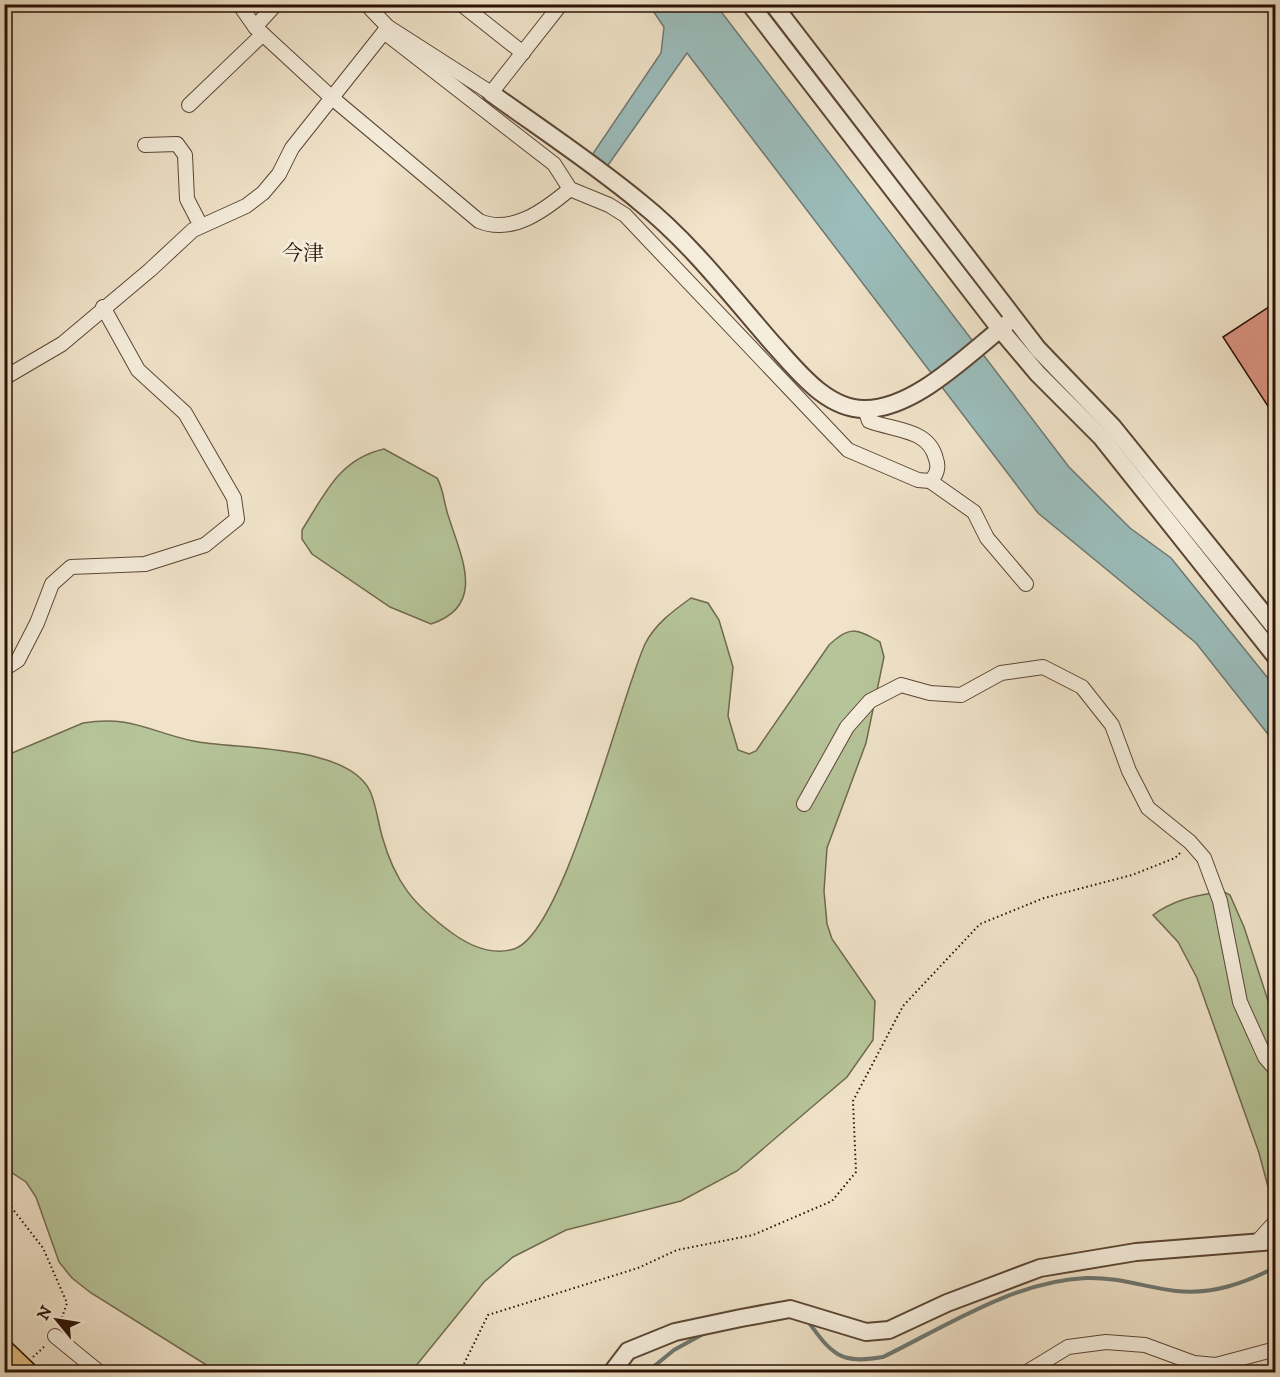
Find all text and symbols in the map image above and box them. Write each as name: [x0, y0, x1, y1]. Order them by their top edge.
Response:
district label: 今津: [282, 241, 324, 267]
north arrow: [27, 1290, 87, 1350]
text: N: [33, 1302, 57, 1324]

